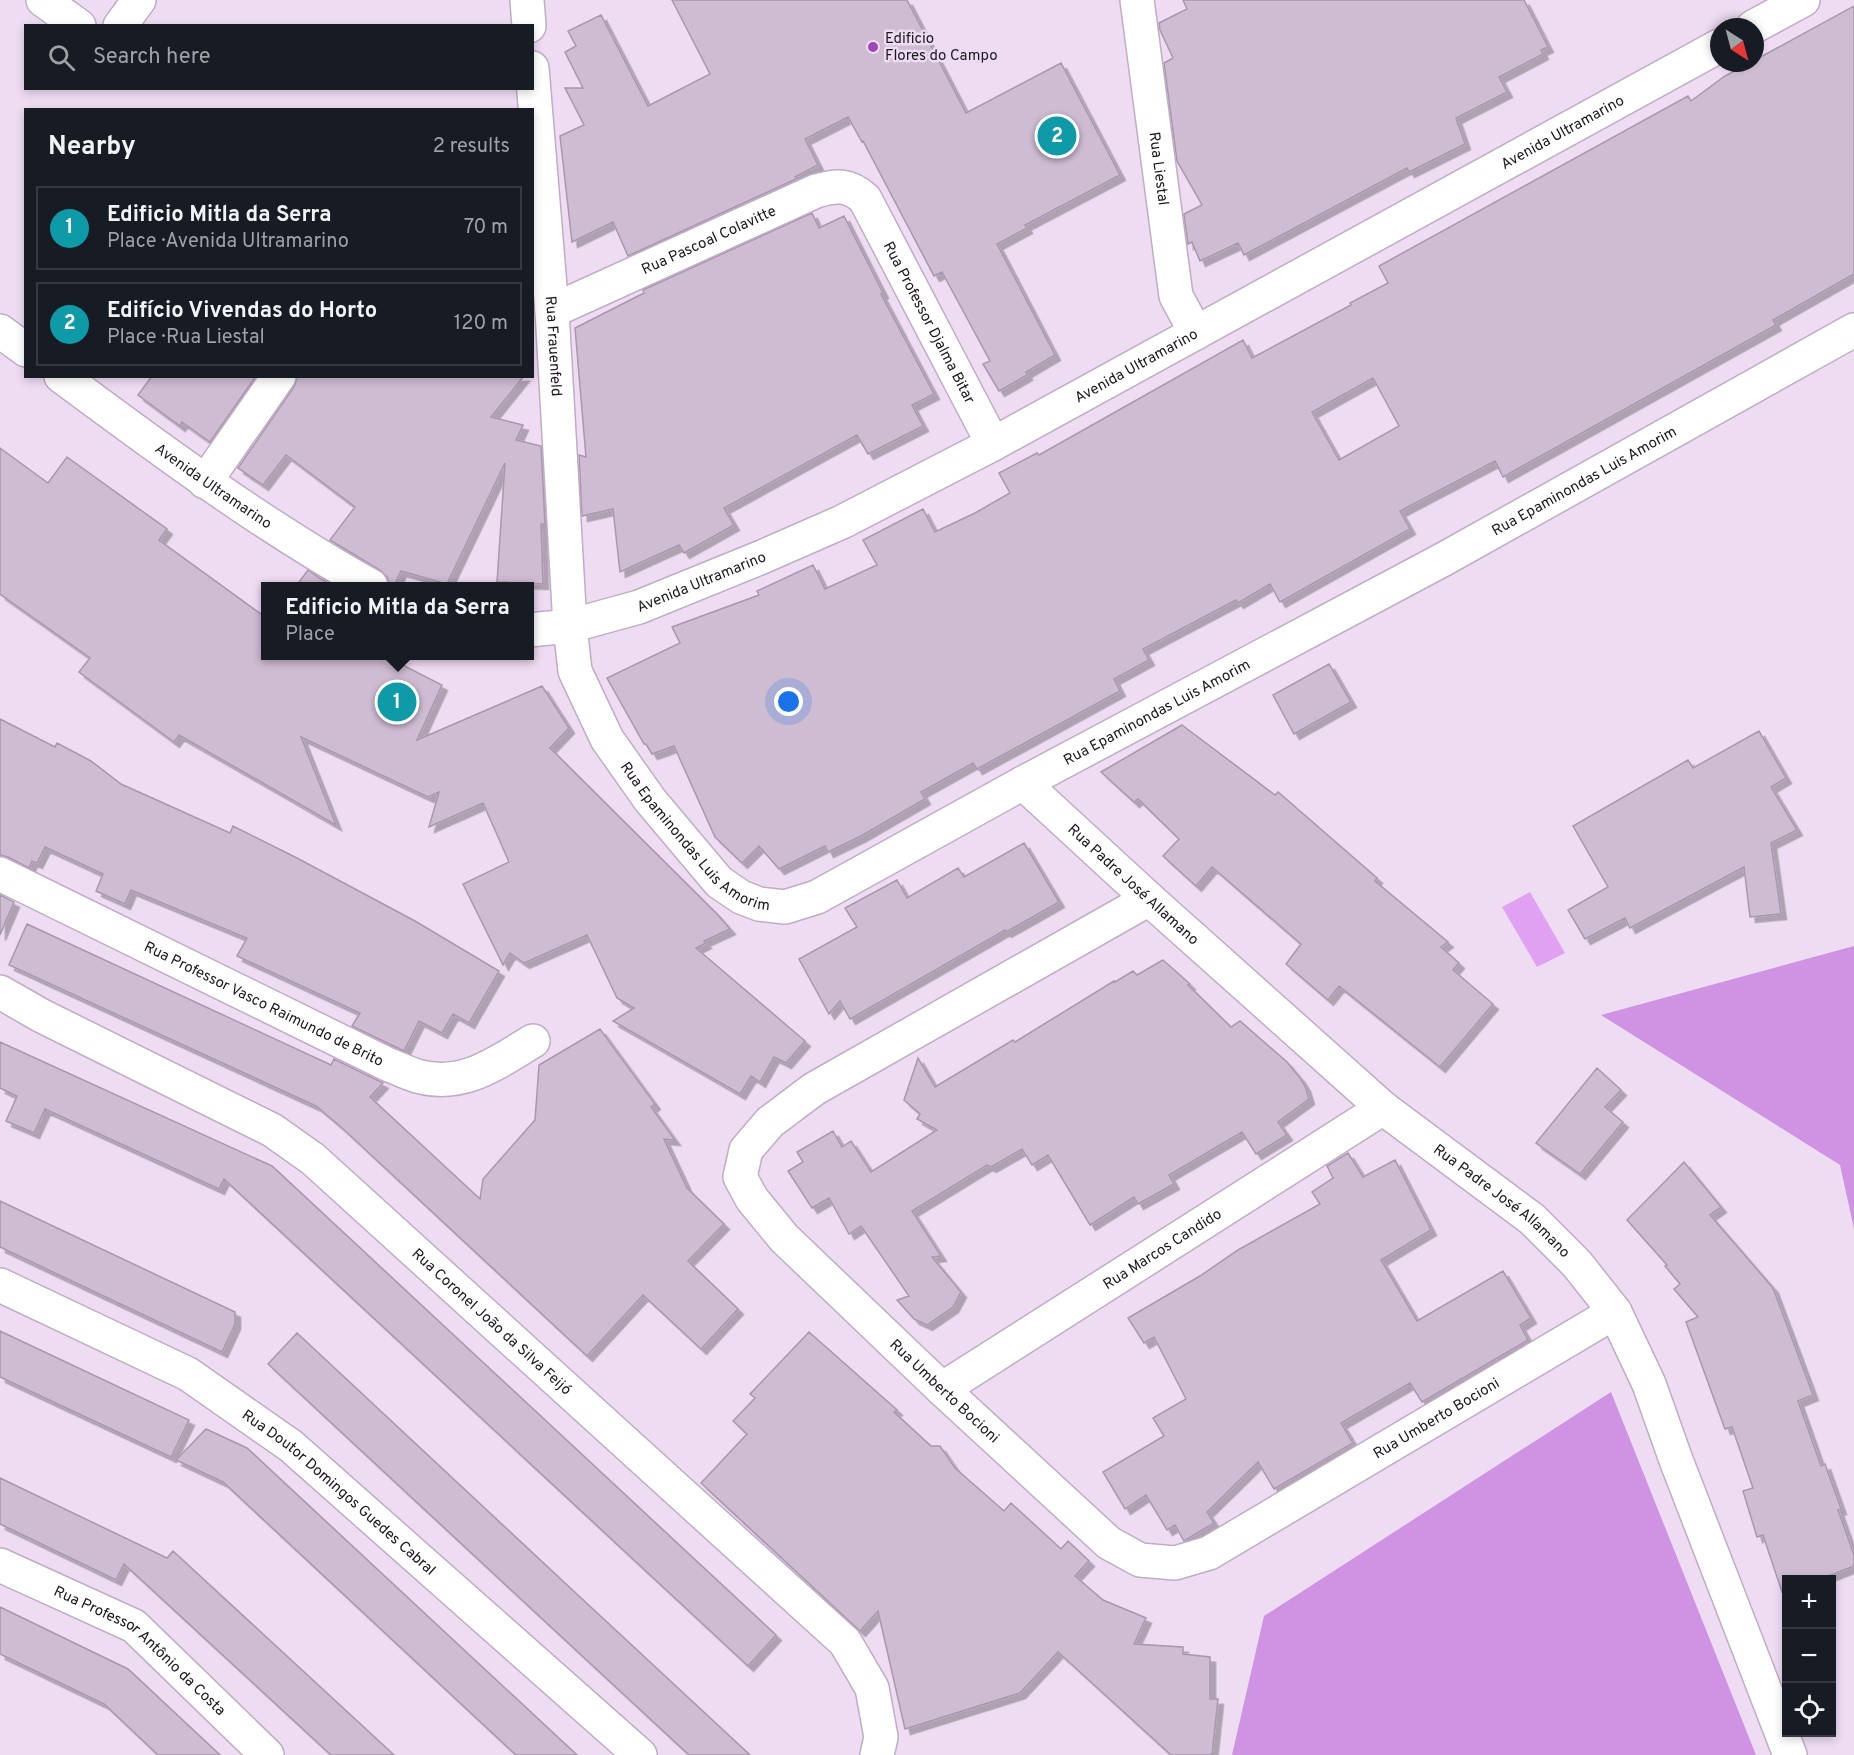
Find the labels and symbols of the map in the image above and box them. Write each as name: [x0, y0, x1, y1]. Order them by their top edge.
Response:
north arrow: [1710, 18, 1764, 72]
place label: Edificio Flores do Campo: [885, 30, 998, 66]
marker: Edificio Flores do Campo: [866, 40, 880, 54]
street label: Avenida Ultramarino: [1498, 92, 1628, 175]
pin: 2: [1038, 114, 1076, 158]
street label: Rua Liestal: [1143, 131, 1172, 207]
street label: Rua Pascoal Colavitte: [639, 202, 779, 280]
street label: Rua Professor Djalma Bitar: [878, 239, 978, 408]
street label: Rua Frauenfeld: [540, 295, 565, 397]
street label: Avenida Ultramarino: [1072, 325, 1202, 408]
street label: Rua Epaminondas Luis Amorim: [1489, 423, 1681, 541]
street label: Avenida Ultramarino: [151, 440, 275, 534]
street label: Avenida Ultramarino: [634, 548, 769, 618]
street label: Rua Epaminondas Luis Amorim: [1061, 656, 1254, 771]
pin: 1: [378, 680, 416, 724]
your location: [774, 687, 803, 716]
street label: Rua Epaminondas Luis Amorim: [615, 759, 771, 916]
street label: Rua Padre José Allamano: [1063, 821, 1202, 950]
street label: Rua Professor Vasco Raimundo de Brito: [140, 938, 386, 1072]
street label: Rua Padre José Allamano: [1429, 1141, 1573, 1263]
street label: Rua Marcos Candido: [1100, 1205, 1226, 1295]
street label: Rua Coronel João da Silva Feijó: [407, 1245, 575, 1400]
street label: Rua Umberto Bocioni: [885, 1336, 1003, 1448]
street label: Rua Umberto Bocioni: [1370, 1375, 1504, 1464]
street label: Rua Doutor Domingos Guedes Cabral: [237, 1406, 439, 1580]
street label: Rua Professor Antônio da Costa: [50, 1583, 229, 1721]

